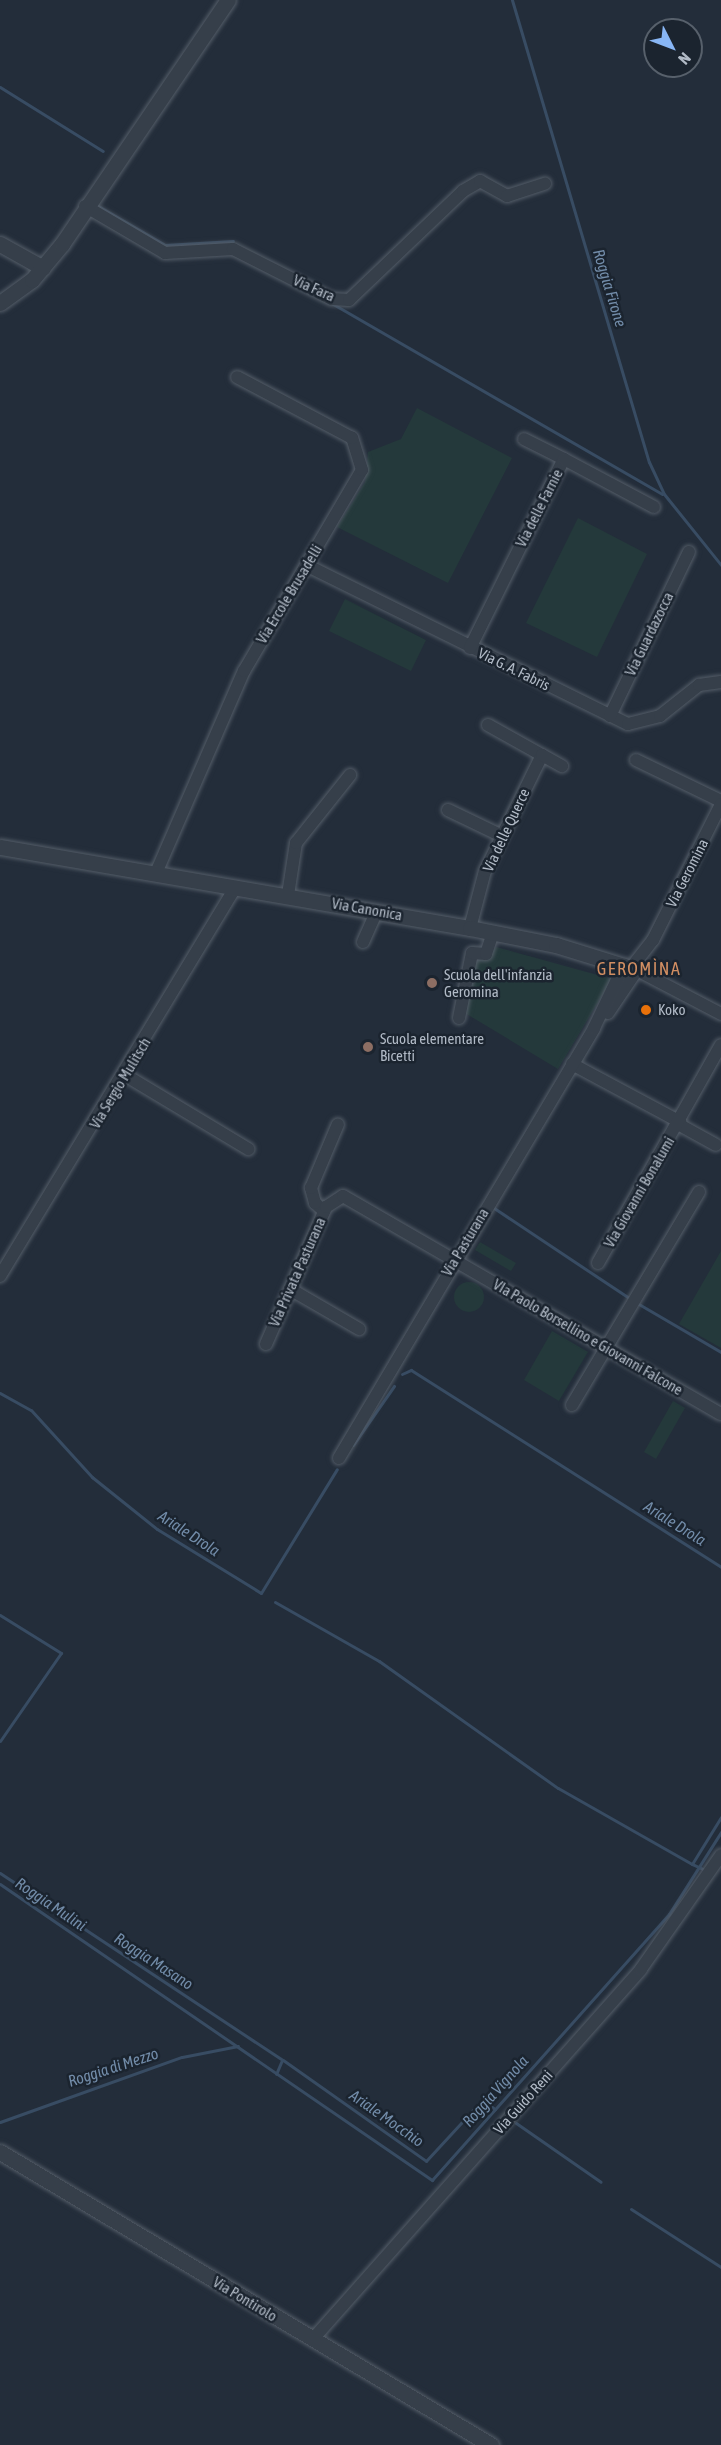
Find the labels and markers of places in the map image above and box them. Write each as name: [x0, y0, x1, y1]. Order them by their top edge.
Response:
place label: Scuola dell'infanzia Geromina: [444, 965, 552, 1000]
marker: Scuola dell'infanzia Geromina: [425, 976, 439, 990]
place label: Koko: [658, 1001, 685, 1019]
marker: Koko: [639, 1003, 653, 1017]
place label: Scuola elementare Bicetti: [380, 1029, 484, 1064]
marker: Scuola elementare Bicetti: [361, 1040, 375, 1054]

